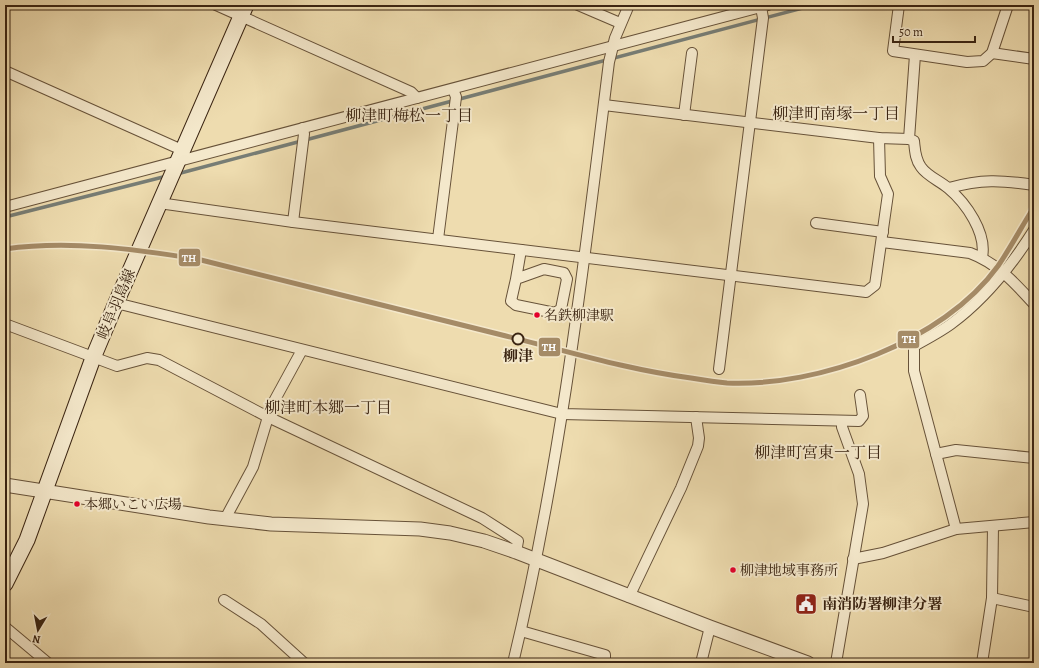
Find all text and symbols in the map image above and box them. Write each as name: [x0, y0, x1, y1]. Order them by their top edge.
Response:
scale bar: [893, 18, 975, 44]
text: 50 m: [899, 24, 923, 40]
district label: 柳津町南塚一丁目: [772, 103, 900, 125]
district label: 柳津町梅松一丁目: [345, 105, 473, 127]
line badge: TH: [178, 248, 201, 267]
text: TH: [182, 251, 196, 266]
street label: 岐阜羽島線: [92, 266, 140, 342]
place label: 名鉄柳津駅: [544, 306, 614, 325]
marker: 名鉄柳津駅: [532, 310, 542, 320]
line badge: TH: [897, 330, 920, 349]
marker: 柳津: [511, 332, 525, 346]
text: TH: [902, 332, 916, 347]
line badge: TH: [538, 337, 561, 357]
text: TH: [542, 340, 556, 355]
place label: 柳津: [503, 346, 533, 366]
district label: 柳津町本郷一丁目: [264, 397, 392, 419]
district label: 柳津町宮東一丁目: [754, 442, 882, 464]
place label: 本郷いこい広場: [84, 495, 182, 514]
marker: 本郷いこい広場: [72, 499, 82, 509]
place label: 柳津地域事務所: [740, 561, 838, 580]
marker: 柳津地域事務所: [728, 565, 738, 575]
public building icon: 南消防署柳津分署: [793, 591, 819, 617]
place label: 南消防署柳津分署: [822, 594, 942, 614]
north arrow: [18, 610, 58, 650]
text: N: [31, 631, 42, 647]

